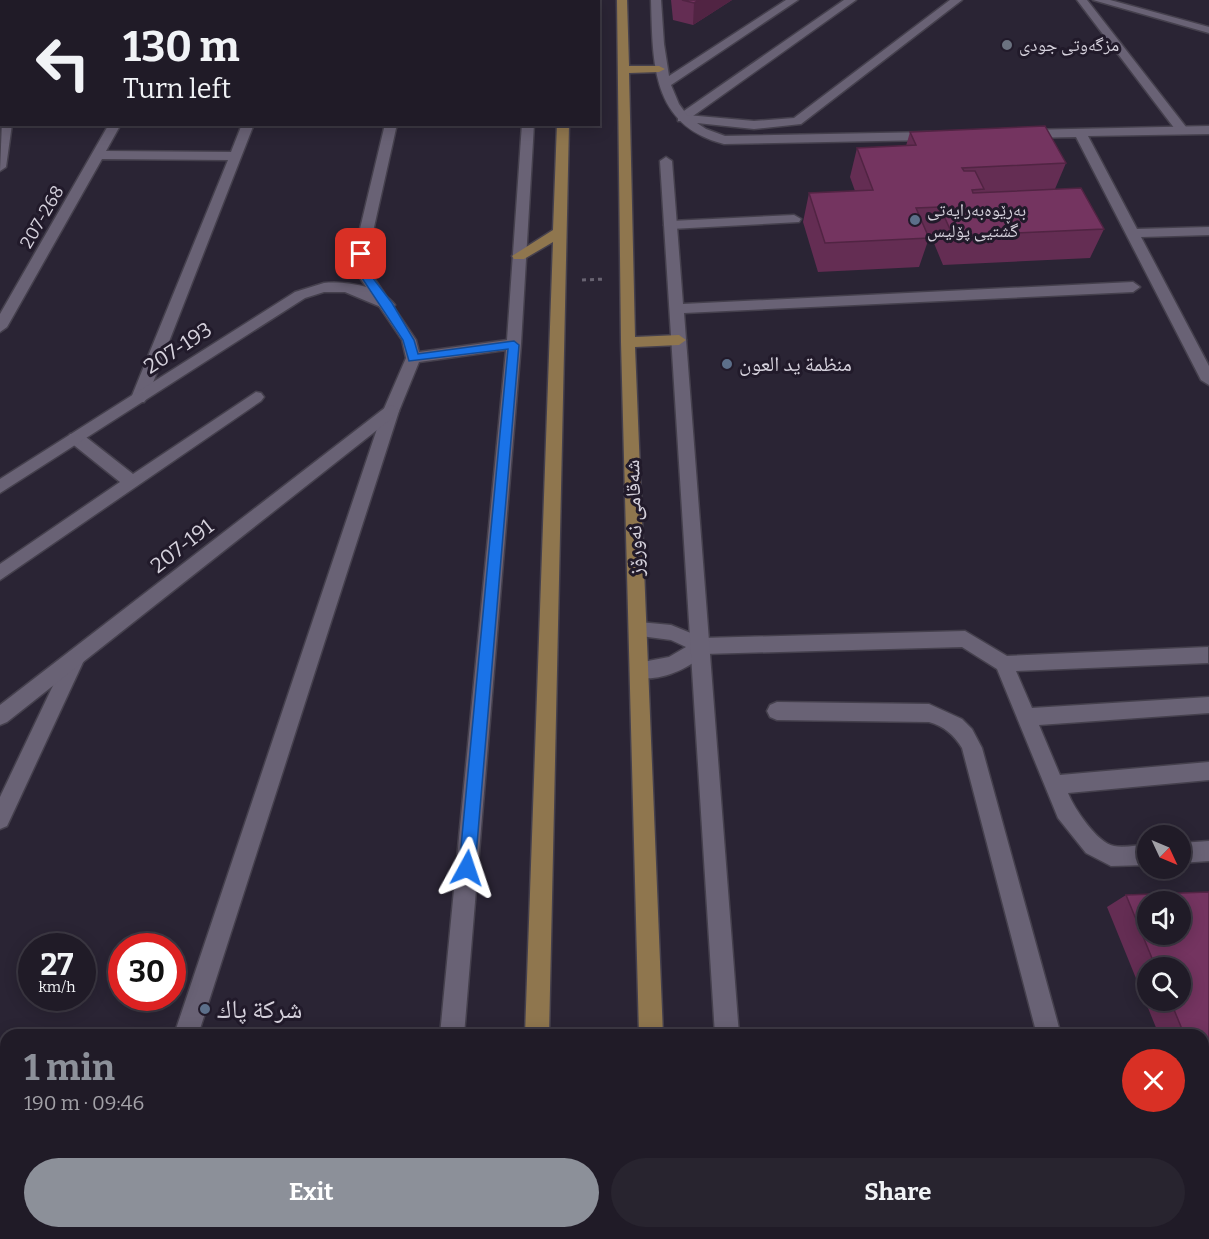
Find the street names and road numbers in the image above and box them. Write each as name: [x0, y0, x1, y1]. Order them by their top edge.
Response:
street label: 207-268: [15, 182, 69, 252]
street label: 207-193: [139, 316, 217, 380]
street label: شەقامی نەورۆز: [619, 459, 649, 578]
street label: 207-191: [145, 513, 219, 579]

